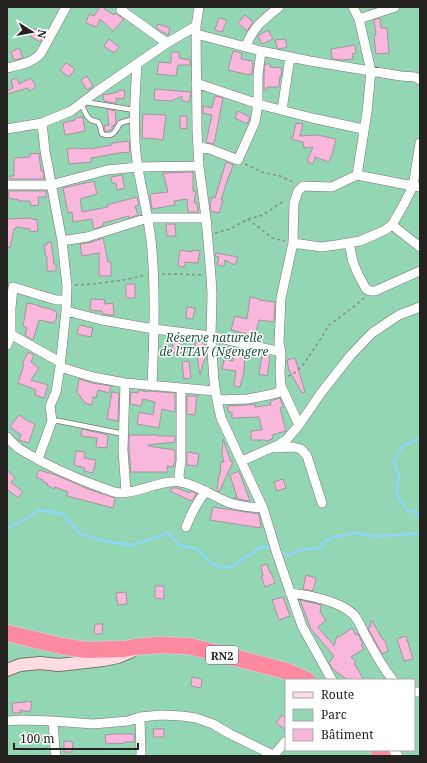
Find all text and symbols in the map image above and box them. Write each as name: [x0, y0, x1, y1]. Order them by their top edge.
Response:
north arrow: [12, 12, 52, 52]
text: N: [34, 28, 50, 40]
park label: Réserve naturelle de l'ITAV (Ngengere: [160, 329, 269, 360]
road number: RN2: [206, 646, 238, 664]
legend: [285, 679, 415, 751]
text: Route: [321, 686, 354, 703]
text: Parc: [321, 706, 347, 723]
scale bar: [14, 725, 138, 751]
text: Bâtiment: [321, 726, 373, 743]
text: 100 m: [20, 730, 55, 747]

